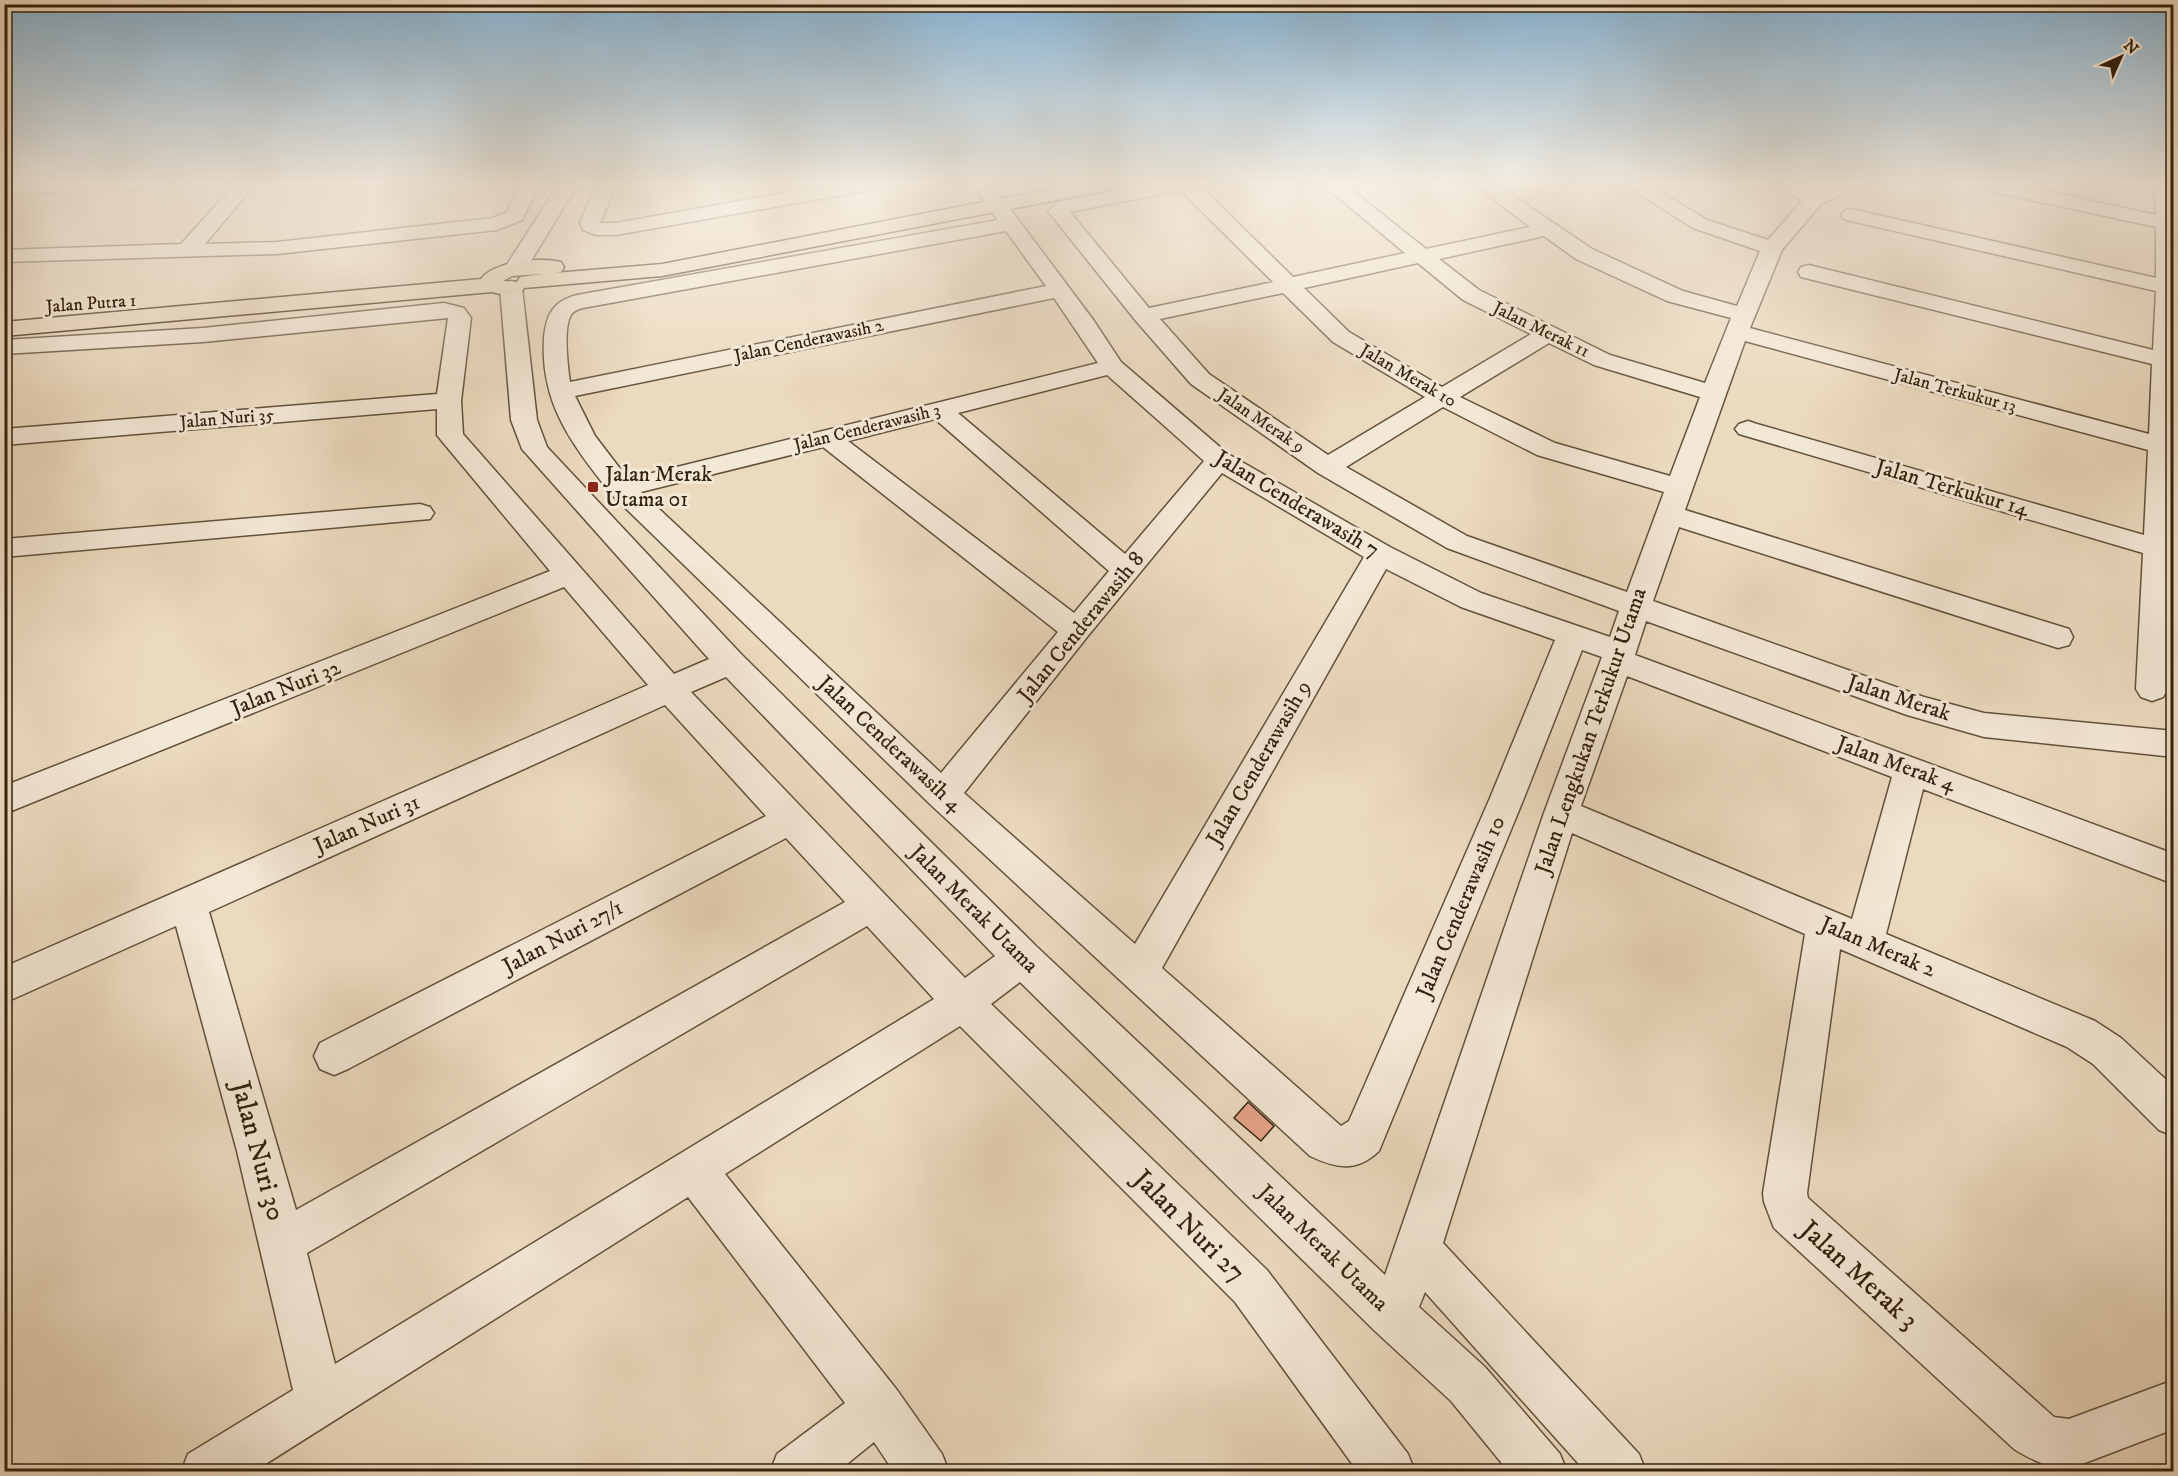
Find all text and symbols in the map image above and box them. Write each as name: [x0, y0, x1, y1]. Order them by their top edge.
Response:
north arrow: [2091, 27, 2151, 87]
text: N: [2119, 35, 2143, 59]
street label: Jalan Putra 1: [43, 290, 137, 318]
street label: Jalan Merak 11: [1487, 296, 1593, 363]
street label: Jalan Cenderawasih 2: [730, 314, 886, 368]
street label: Jalan Merak 10: [1354, 339, 1460, 412]
street label: Jalan Terkukur 13: [1890, 364, 2018, 418]
street label: Jalan Merak 9: [1212, 383, 1309, 458]
street label: Jalan Cenderawasih 3: [790, 399, 942, 457]
street label: Jalan Nuri 35: [177, 404, 275, 434]
street label: Jalan Cenderawasih 7: [1208, 443, 1384, 564]
street label: Jalan Terkukur 14: [1870, 453, 2033, 523]
place label: Jalan Merak Utama 01: [603, 461, 712, 513]
marker: Jalan Merak Utama 01: [586, 480, 600, 494]
street label: Jalan Cenderawasih 8: [1011, 546, 1150, 709]
street label: Jalan Lengkukan Terkukur Utama: [1529, 584, 1653, 880]
street label: Jalan Nuri 32: [225, 654, 345, 723]
street label: Jalan Merak: [1842, 668, 1954, 727]
street label: Jalan Cenderawasih 4: [811, 669, 969, 819]
street label: Jalan Cenderawasih 9: [1200, 676, 1317, 852]
street label: Jalan Merak 4: [1831, 729, 1960, 798]
street label: Jalan Nuri 31: [308, 789, 424, 860]
street label: Jalan Cenderawasih 10: [1410, 812, 1512, 1004]
street label: Jalan Merak Utama: [903, 838, 1044, 979]
street label: Jalan Nuri 27/1: [496, 894, 628, 981]
street label: Jalan Merak 2: [1814, 910, 1940, 983]
street label: Jalan Nuri 30: [222, 1075, 293, 1225]
street label: Jalan Nuri 27: [1123, 1160, 1252, 1289]
street label: Jalan Merak Utama: [1251, 1178, 1394, 1317]
street label: Jalan Merak 3: [1791, 1211, 1925, 1337]

